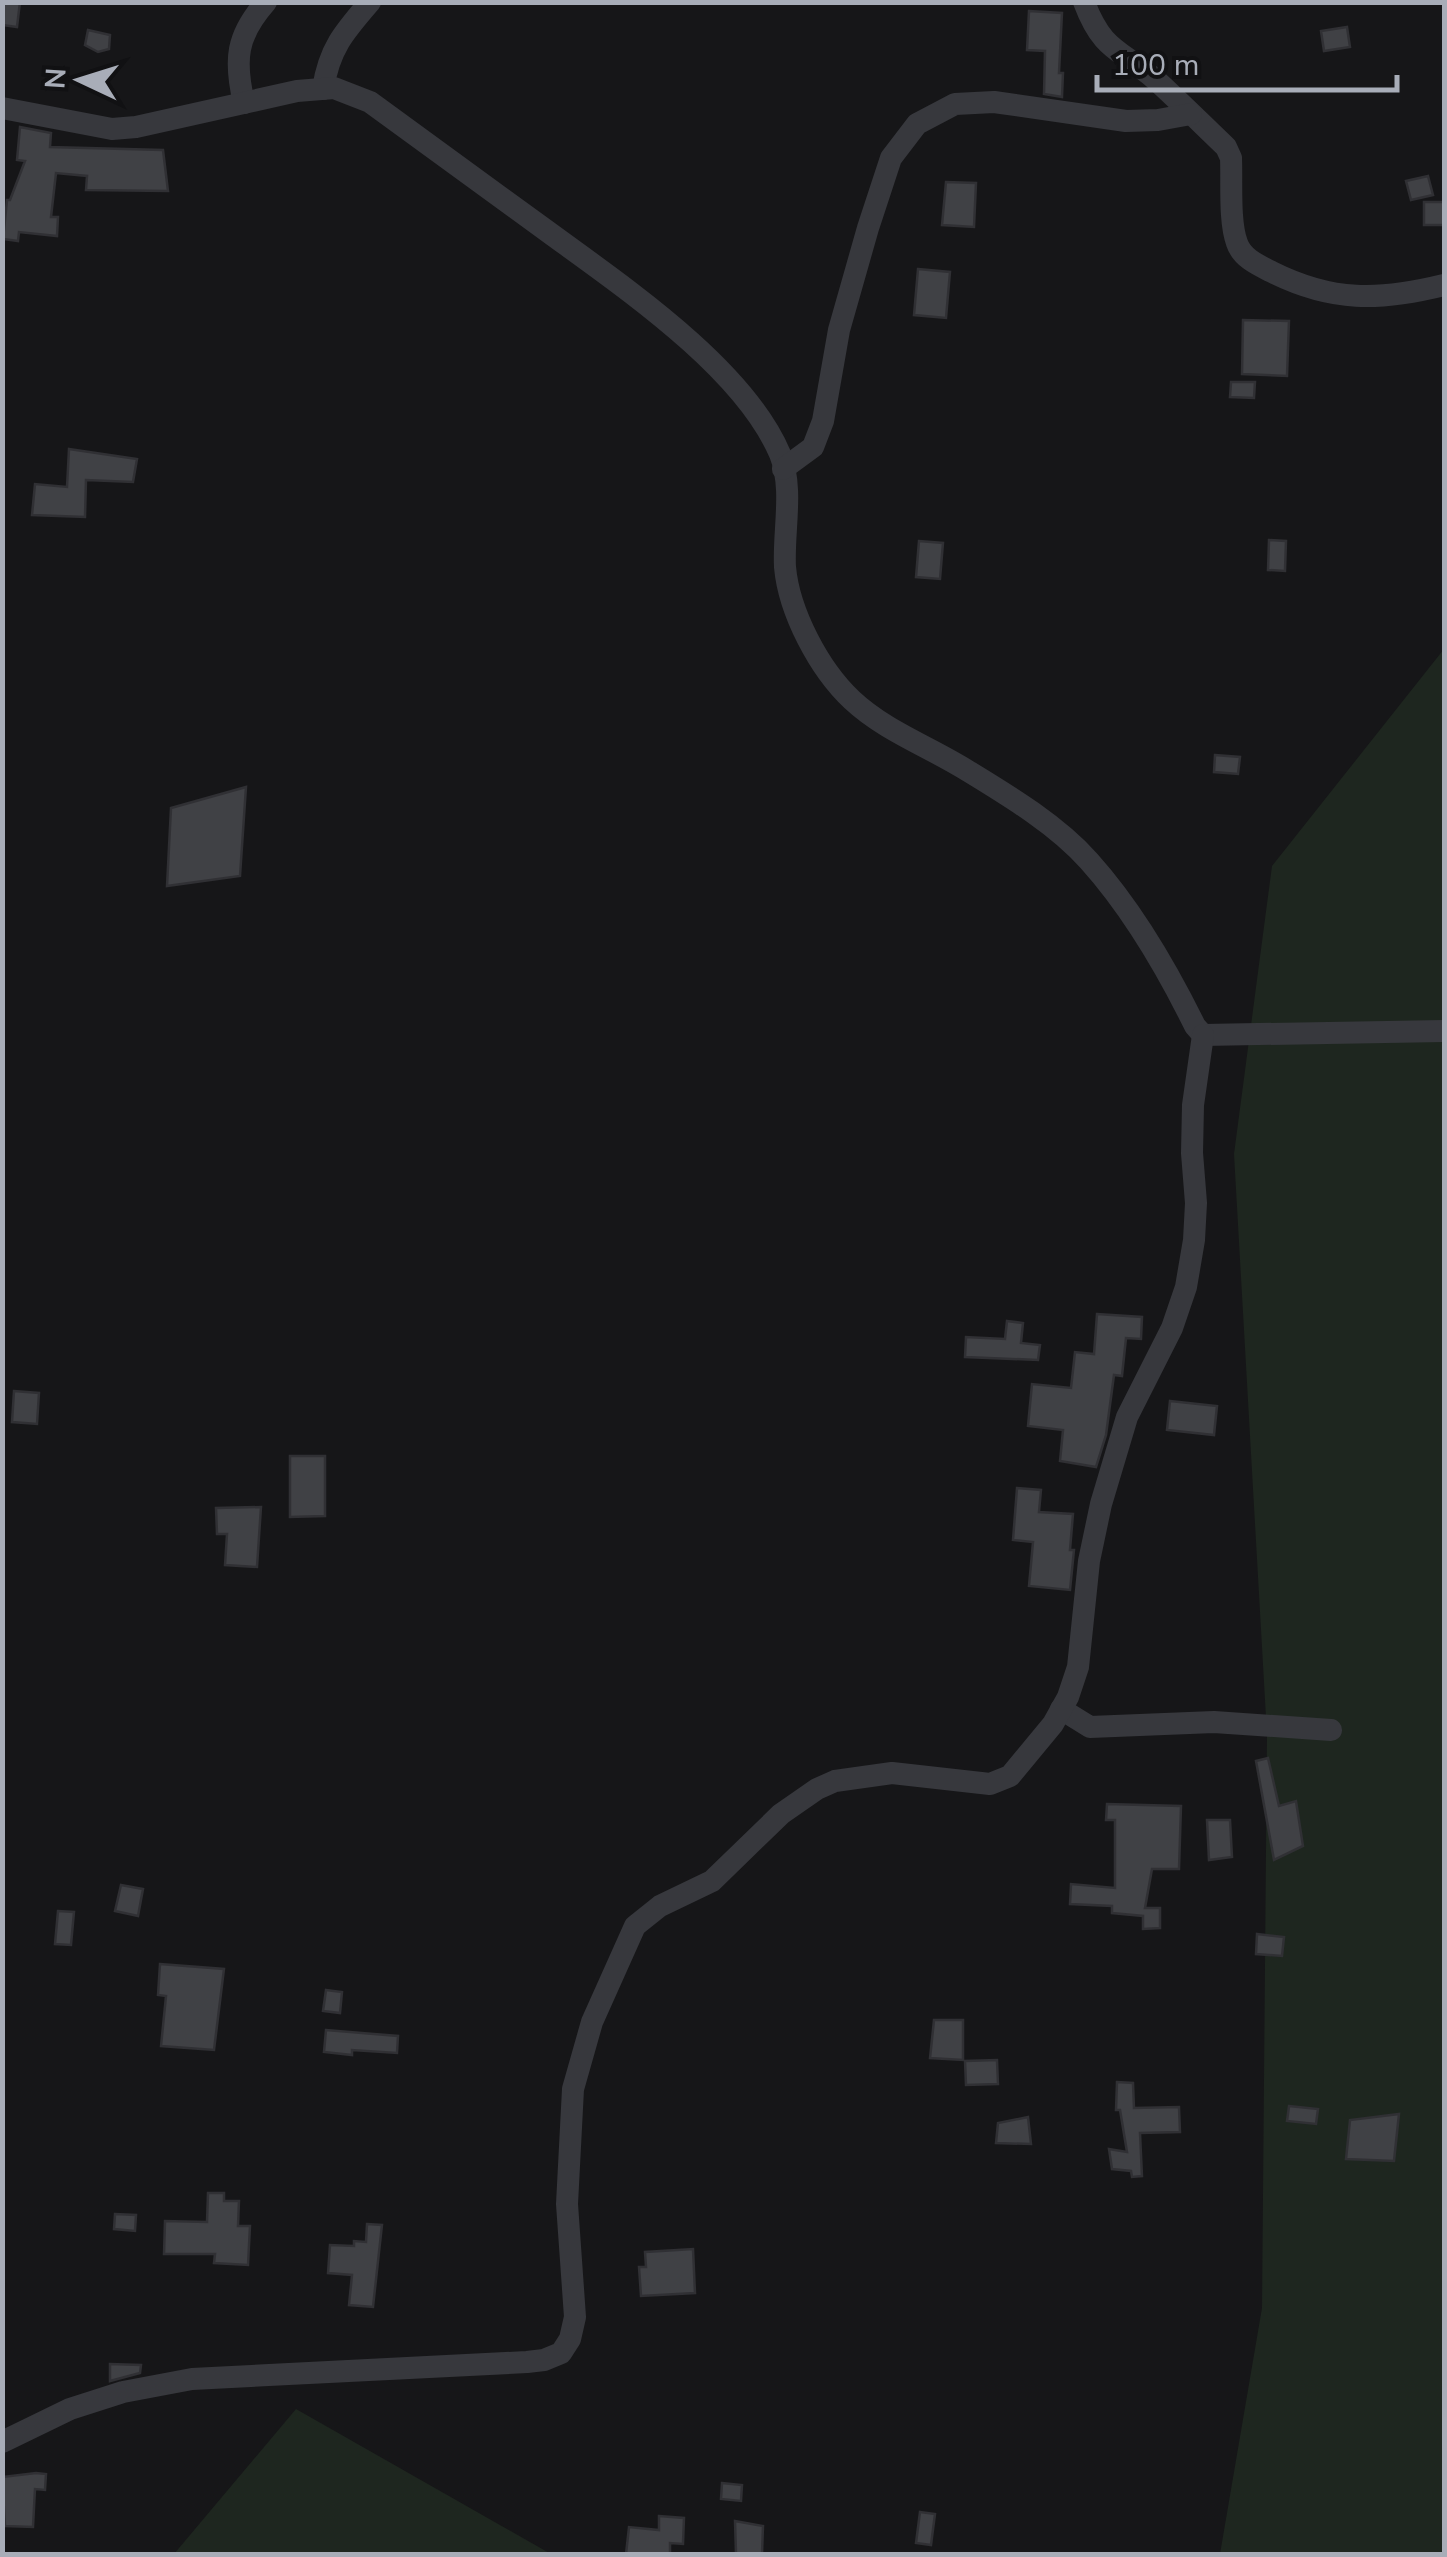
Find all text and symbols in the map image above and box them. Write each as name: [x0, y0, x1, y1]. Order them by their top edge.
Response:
north arrow: [30, 30, 130, 130]
scale bar: [1097, 30, 1397, 92]
text: 100 m: [1112, 45, 1199, 86]
text: N: [36, 67, 76, 90]

